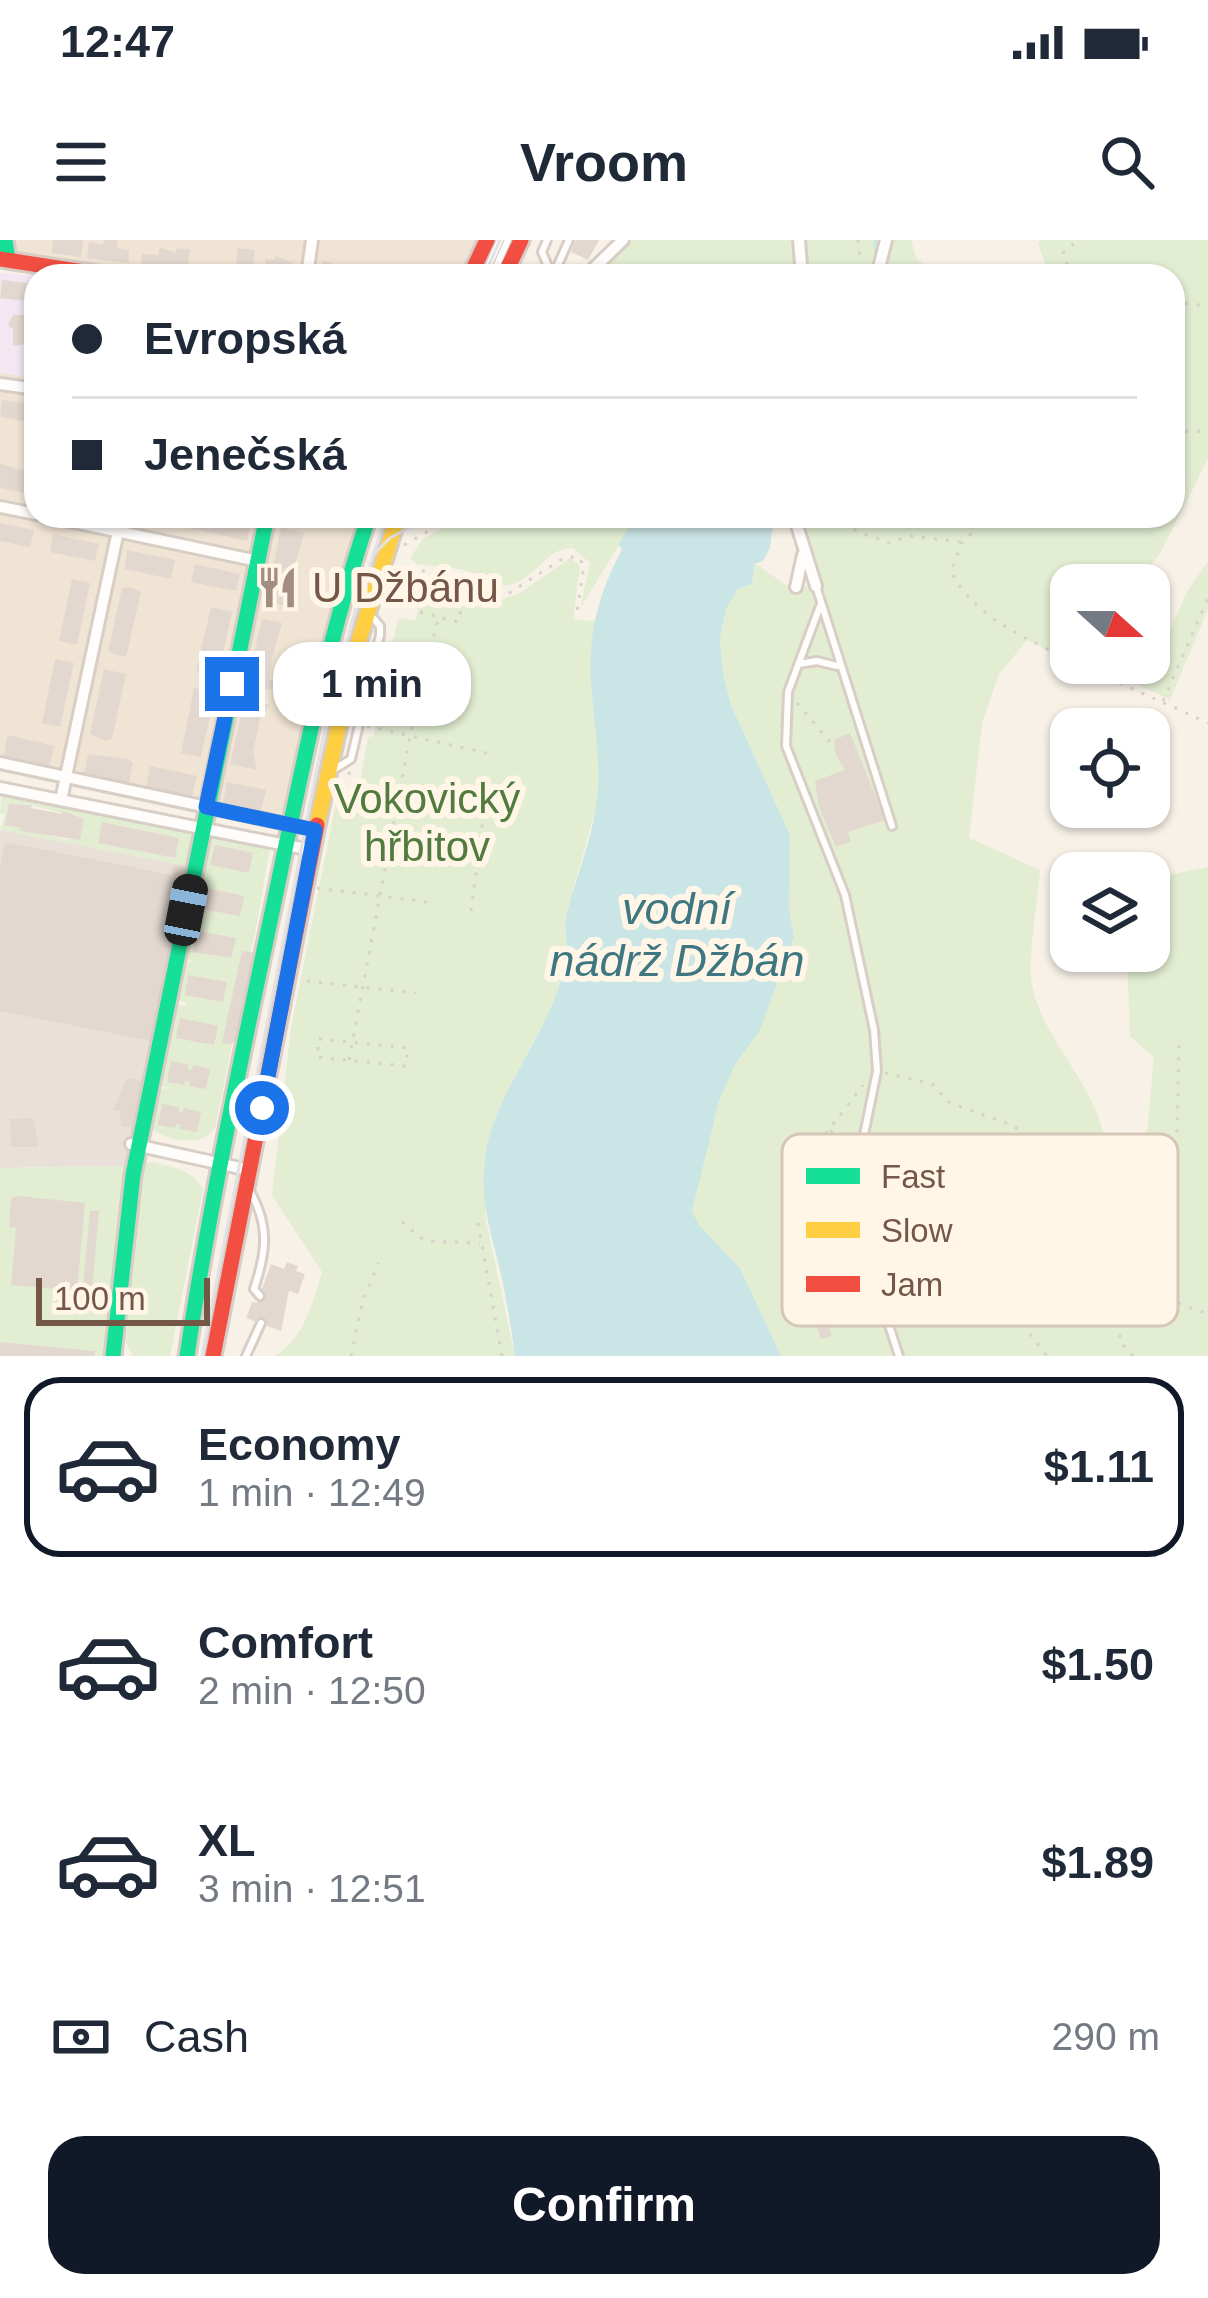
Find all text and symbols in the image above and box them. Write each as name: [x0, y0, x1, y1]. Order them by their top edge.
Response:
text: 12:47: [60, 16, 175, 67]
icon: menu: [48, 129, 114, 195]
icon: search: [1094, 129, 1160, 195]
text: Vroom: [520, 132, 688, 192]
text: Evropská: [144, 313, 347, 364]
text: Jenečská: [144, 429, 347, 480]
restaurant icon: U Džbánu: [255, 564, 301, 610]
place label: U Džbánu: [312, 564, 499, 611]
north arrow: [1050, 564, 1170, 684]
map controls: [1050, 564, 1170, 972]
callout: 1 min: [274, 642, 472, 726]
route end: [205, 657, 259, 711]
text: 1 min: [321, 662, 423, 705]
button: locate: [1050, 708, 1170, 828]
park label: Vokovický hřbitov: [334, 775, 520, 870]
button: layers: [1050, 852, 1170, 972]
car: [161, 871, 211, 949]
water label: vodní nádrž Džbán: [549, 883, 805, 986]
route start: [235, 1081, 289, 1135]
legend: [782, 1134, 1178, 1326]
text: Fast: [881, 1158, 945, 1195]
text: Slow: [881, 1212, 953, 1249]
text: Jam: [881, 1266, 943, 1303]
scale bar: [36, 1272, 210, 1325]
text: 100 m: [54, 1280, 146, 1317]
icon: car: [54, 1413, 162, 1521]
text: Economy: [198, 1419, 401, 1470]
text: $1.11: [1044, 1441, 1154, 1492]
text: 1 min · 12:49: [198, 1471, 426, 1514]
icon: car: [54, 1611, 162, 1719]
text: Comfort: [198, 1617, 373, 1668]
text: $1.50: [1041, 1639, 1154, 1690]
text: 2 min · 12:50: [198, 1669, 426, 1712]
icon: car: [54, 1809, 162, 1917]
text: XL: [198, 1815, 256, 1866]
text: $1.89: [1041, 1837, 1154, 1888]
text: 3 min · 12:51: [198, 1867, 426, 1910]
icon: cash: [48, 2004, 114, 2070]
text: Cash: [144, 2011, 249, 2062]
text: 290 m: [1052, 2015, 1160, 2058]
button: Confirm: [48, 2136, 1160, 2274]

